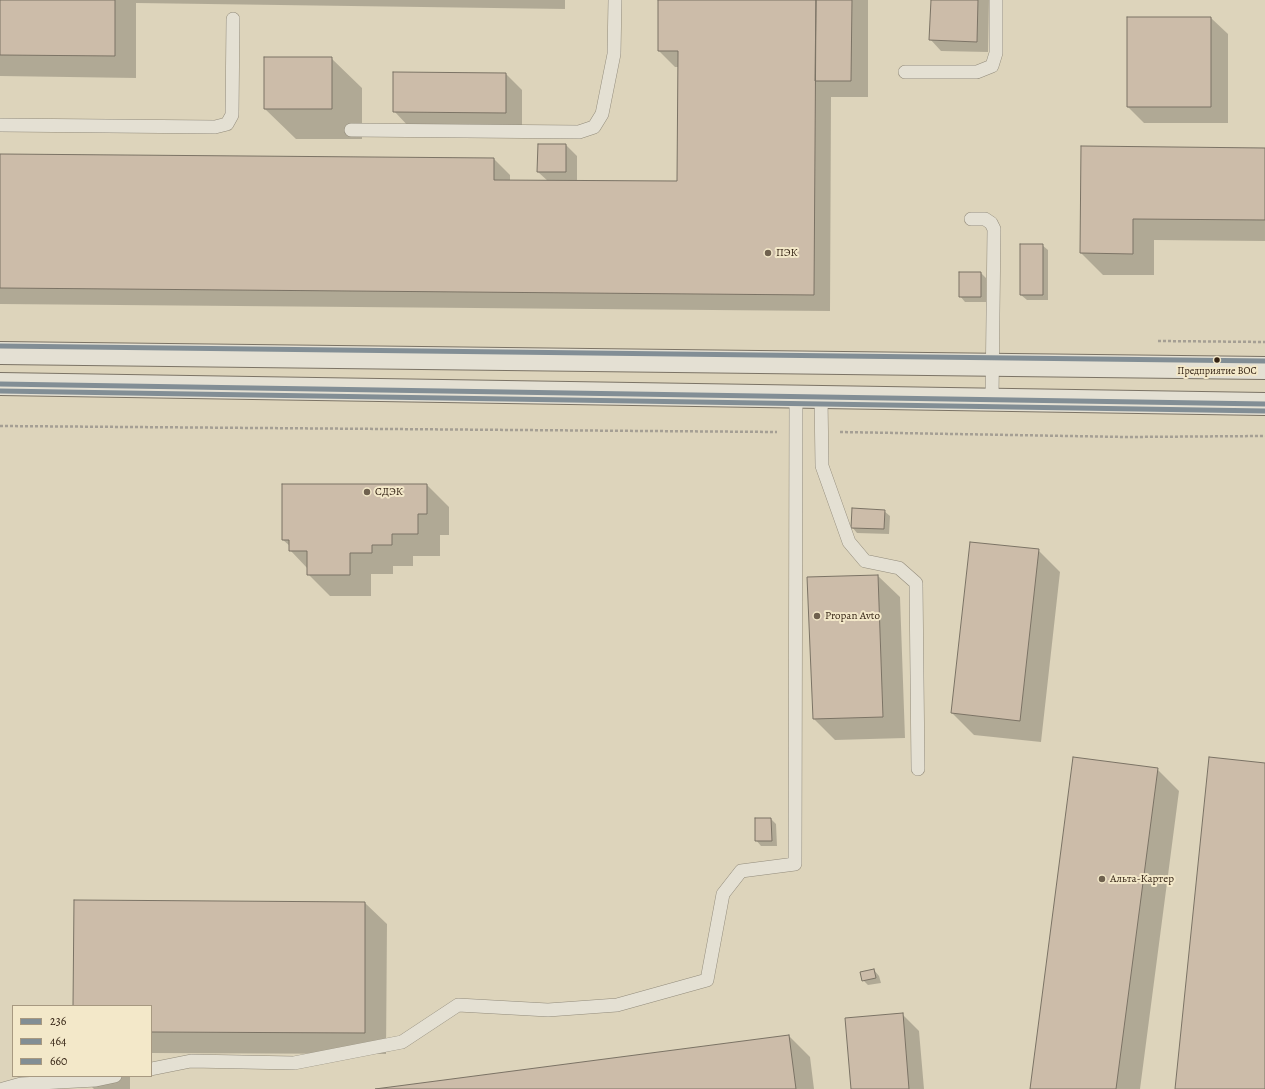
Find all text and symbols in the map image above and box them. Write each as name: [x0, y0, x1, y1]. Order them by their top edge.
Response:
place label: ПЭК: [776, 246, 798, 260]
marker: ПЭК: [763, 248, 773, 258]
marker: Предприятие ВОС: [1212, 355, 1222, 365]
place label: Предприятие ВОС: [1177, 366, 1257, 378]
place label: СДЭК: [375, 485, 403, 499]
marker: СДЭК: [362, 487, 372, 497]
place label: Propan Avto: [825, 609, 880, 623]
marker: Propan Avto: [812, 611, 822, 621]
place label: Альта-Картер: [1110, 872, 1174, 886]
marker: Альта-Картер: [1097, 874, 1107, 884]
legend: [12, 1005, 152, 1077]
text: 236: [50, 1013, 66, 1029]
text: 464: [50, 1033, 66, 1049]
text: 660: [50, 1053, 67, 1069]

